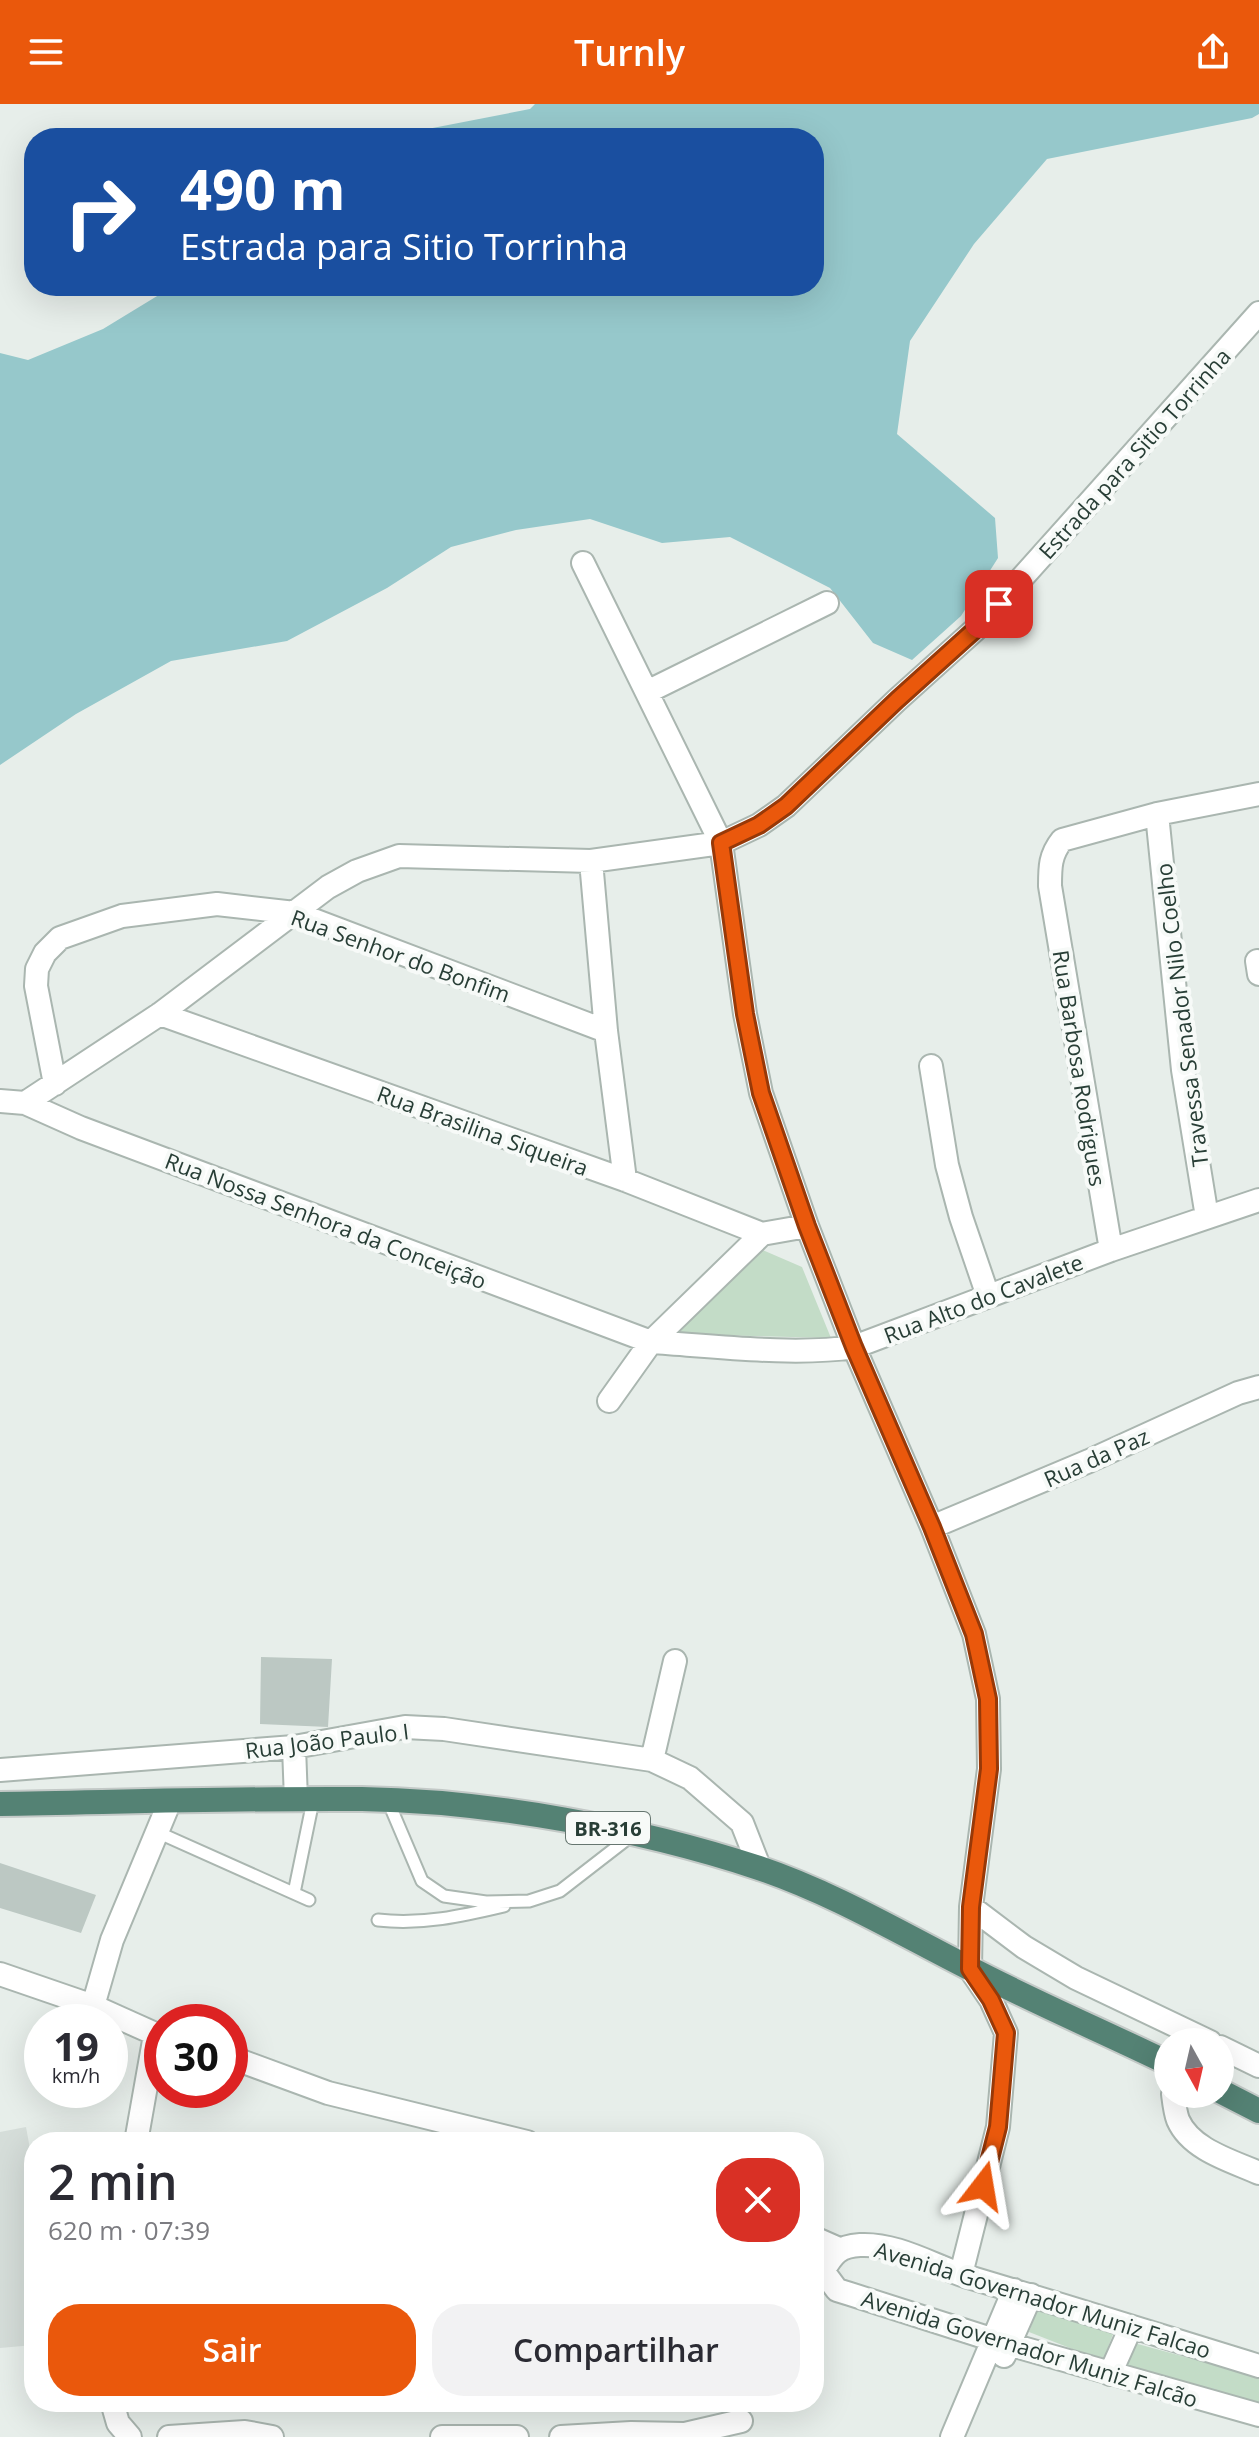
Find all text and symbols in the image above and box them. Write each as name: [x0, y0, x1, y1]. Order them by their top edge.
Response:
text: Turnly: [574, 28, 685, 77]
icon: menu: [24, 30, 68, 74]
icon: share: [1191, 30, 1235, 74]
text: 490 m: [180, 150, 346, 226]
icon: right: [48, 160, 152, 264]
text: Estrada para Sitio Torrinha: [180, 222, 628, 271]
street label: Estrada para Sitio Torrinha: [1031, 341, 1237, 565]
pin: [965, 570, 1033, 638]
icon: arrive: [977, 582, 1021, 626]
street label: Travessa Senador Nilo Coelho: [1147, 862, 1215, 1168]
street label: Rua Senhor do Bonfim: [287, 901, 515, 1009]
street label: Rua Barbosa Rodrigues: [1047, 948, 1113, 1188]
street label: Rua Brasilina Siqueira: [373, 1078, 593, 1182]
street label: Rua Nossa Senhora da Conceição: [161, 1145, 491, 1295]
street label: Rua Alto do Cavalete: [879, 1246, 1087, 1350]
street label: Rua da Paz: [1039, 1420, 1153, 1494]
street label: Rua João Paulo I: [243, 1715, 411, 1765]
road number: BR-316: [566, 1812, 650, 1844]
speed limit sign: 30: [144, 2004, 248, 2108]
text: 19: [53, 2018, 99, 2073]
north arrow: [1154, 2028, 1234, 2108]
map controls: [1154, 2028, 1234, 2108]
text: km/h: [52, 2062, 100, 2089]
position arrow: [941, 2144, 1025, 2228]
text: 2 min: [48, 2149, 178, 2214]
button: close: [716, 2158, 800, 2242]
text: 620 m · 07:39: [48, 2212, 210, 2248]
street label: Avenida Governador Muniz Falcao: [871, 2234, 1215, 2364]
street label: Avenida Governador Muniz Falcão: [858, 2283, 1202, 2413]
button: Sair: [48, 2304, 416, 2396]
button: Compartilhar: [432, 2304, 800, 2396]

